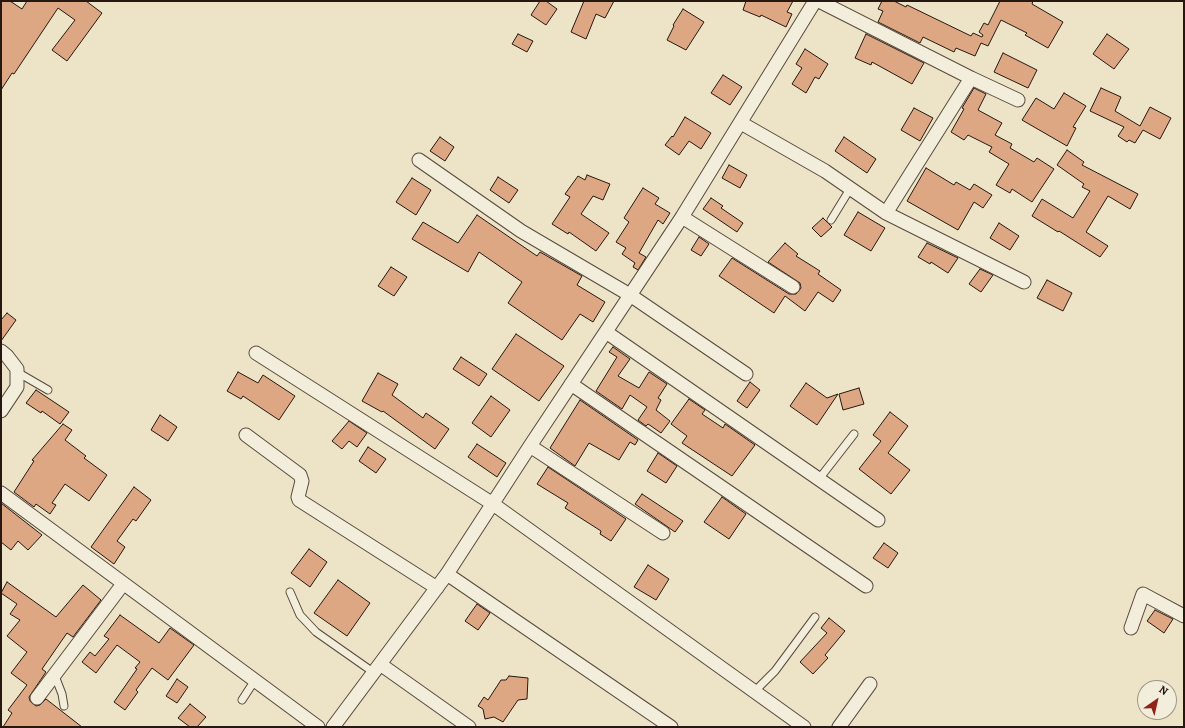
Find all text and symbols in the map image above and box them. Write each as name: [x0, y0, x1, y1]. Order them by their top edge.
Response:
north arrow: [1137, 680, 1177, 720]
text: N: [1156, 682, 1171, 699]

